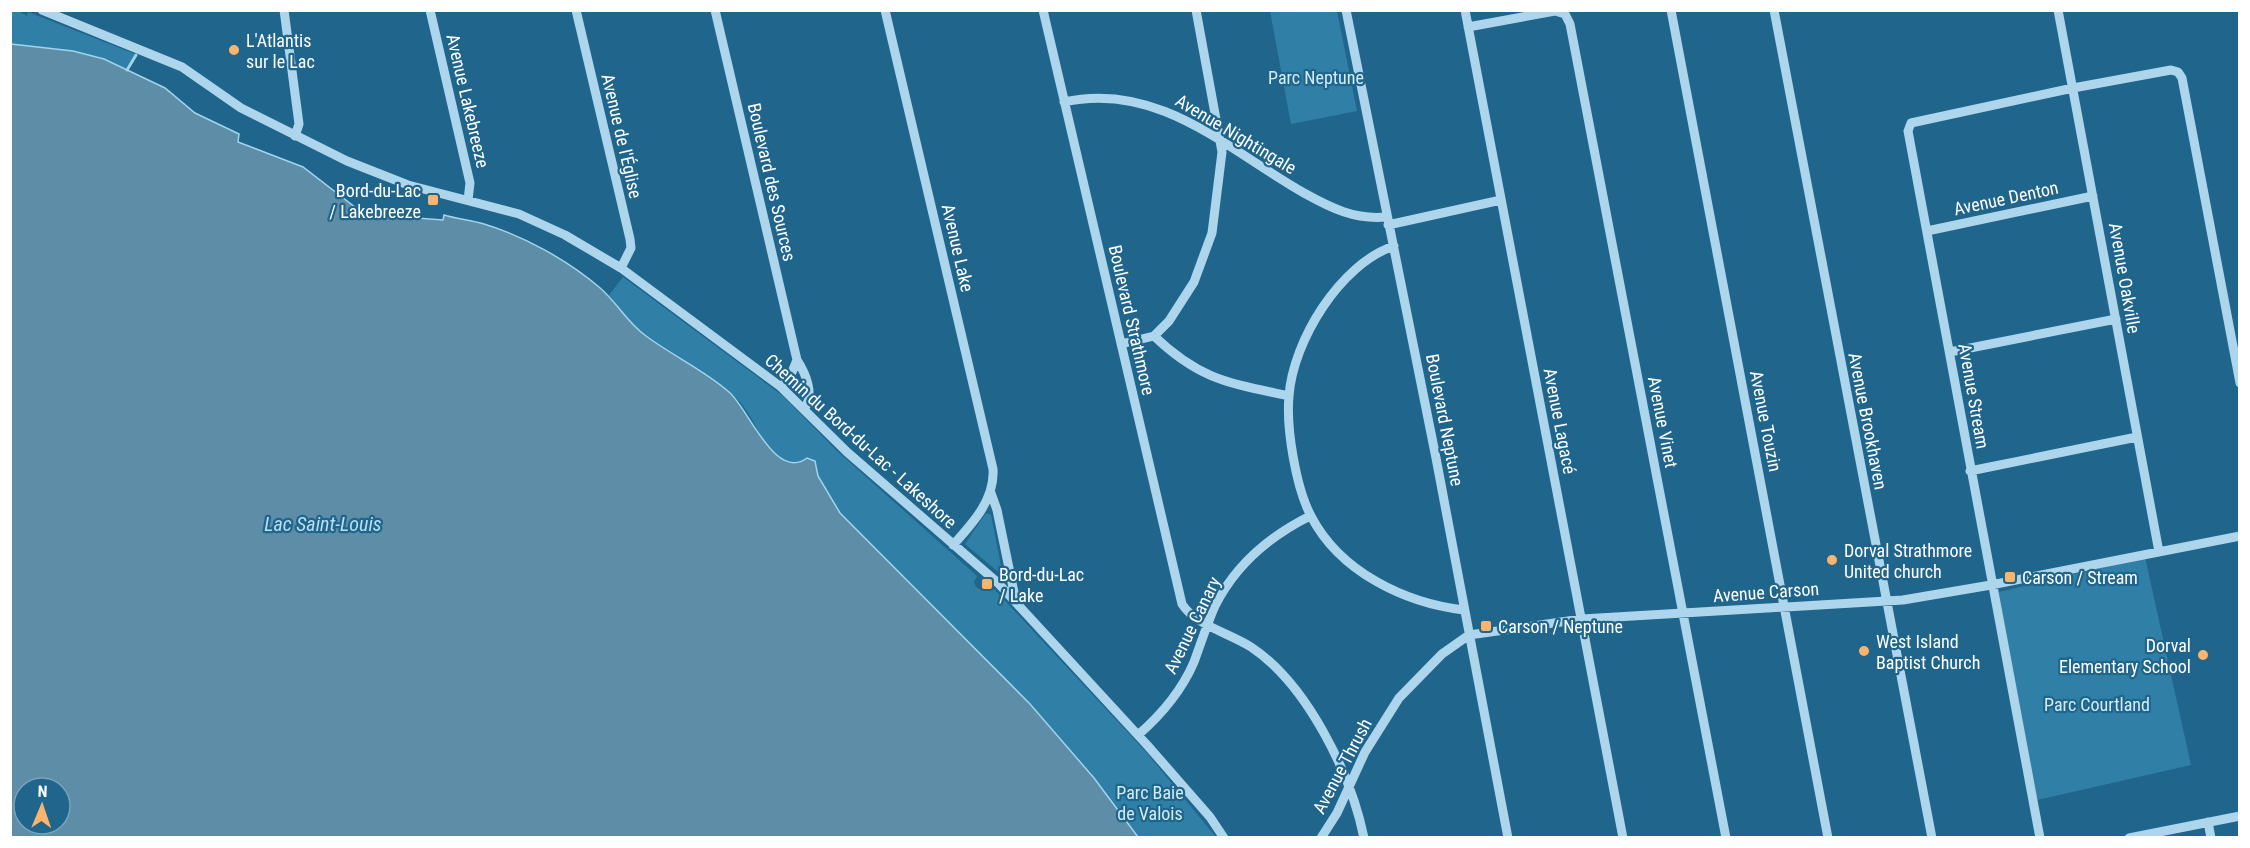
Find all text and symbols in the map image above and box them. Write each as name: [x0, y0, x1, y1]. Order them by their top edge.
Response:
place label: L'Atlantis sur le Lac: [246, 30, 315, 72]
street label: Avenue Lakebreeze: [442, 32, 494, 170]
marker: L'Atlantis sur le Lac: [227, 43, 241, 57]
park label: Parc Neptune: [1268, 67, 1364, 88]
street label: Avenue de l'Église: [597, 72, 647, 200]
street label: Avenue Nightingale: [1172, 90, 1300, 178]
street label: Boulevard des Sources: [744, 101, 800, 263]
street label: Avenue Denton: [1952, 177, 2060, 219]
place label: Bord-du-Lac / Lakebreeze: [329, 180, 421, 222]
marker: Bord-du-Lac / Lakebreeze: [426, 193, 440, 207]
street label: Avenue Lake: [938, 202, 978, 294]
street label: Avenue Oakville: [2105, 221, 2145, 335]
street label: Boulevard Strathmore: [1105, 243, 1159, 397]
street label: Avenue Stream: [1954, 342, 1994, 450]
street label: Chemin du Bord-du-Lac - Lakeshore: [761, 349, 961, 533]
street label: Avenue Brookhaven: [1844, 351, 1892, 491]
street label: Boulevard Neptune: [1422, 352, 1468, 488]
street label: Avenue Lagacé: [1539, 366, 1581, 476]
street label: Avenue Touzin: [1746, 369, 1786, 473]
street label: Avenue Vinet: [1644, 375, 1682, 469]
water label: Lac Saint-Louis: [264, 512, 382, 536]
place label: Dorval Strathmore United church: [1844, 540, 1972, 582]
marker: Dorval Strathmore United church: [1825, 553, 1839, 567]
place label: Bord-du-Lac / Lake: [999, 564, 1084, 606]
place label: Carson / Stream: [2022, 567, 2138, 588]
marker: Carson / Stream: [2003, 570, 2017, 584]
street label: Avenue Canary: [1159, 573, 1225, 677]
marker: Bord-du-Lac / Lake: [980, 577, 994, 591]
street label: Avenue Carson: [1712, 578, 1820, 606]
place label: Carson / Neptune: [1498, 616, 1623, 637]
marker: Carson / Neptune: [1479, 619, 1493, 633]
place label: West Island Baptist Church: [1876, 631, 1980, 673]
place label: Dorval Elementary School: [2059, 635, 2191, 677]
marker: West Island Baptist Church: [1857, 644, 1871, 658]
marker: Dorval Elementary School: [2196, 648, 2210, 662]
park label: Parc Courtland: [2044, 694, 2150, 715]
street label: Avenue Thrush: [1308, 715, 1376, 817]
north arrow: [12, 776, 72, 836]
text: N: [37, 782, 48, 801]
park label: Parc Baie de Valois: [1116, 782, 1184, 824]

